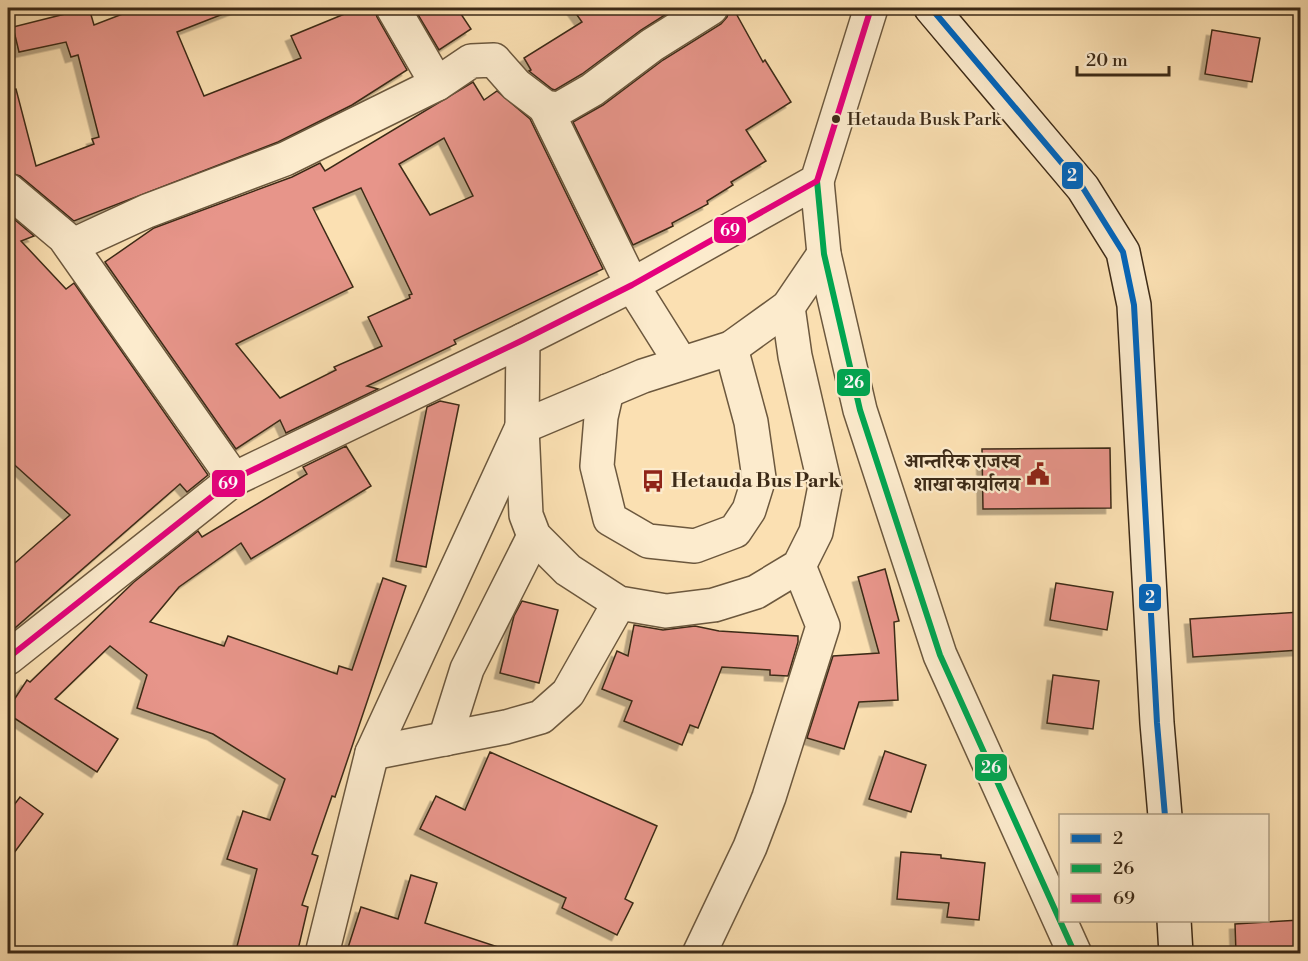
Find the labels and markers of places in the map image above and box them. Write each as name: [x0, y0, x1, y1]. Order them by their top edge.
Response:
place label: Hetauda Busk Park: [847, 108, 1003, 131]
marker: Hetauda Busk Park: [830, 113, 842, 125]
place label: आन्तरिक राजस्व शाखा कार्यालय: [904, 449, 1022, 498]
public building icon: आन्तरिक राजस्व शाखा कार्यालय: [1025, 461, 1051, 487]
bus stop icon: Hetauda Bus Park: [640, 468, 666, 494]
place label: Hetauda Bus Park: [671, 469, 841, 494]

